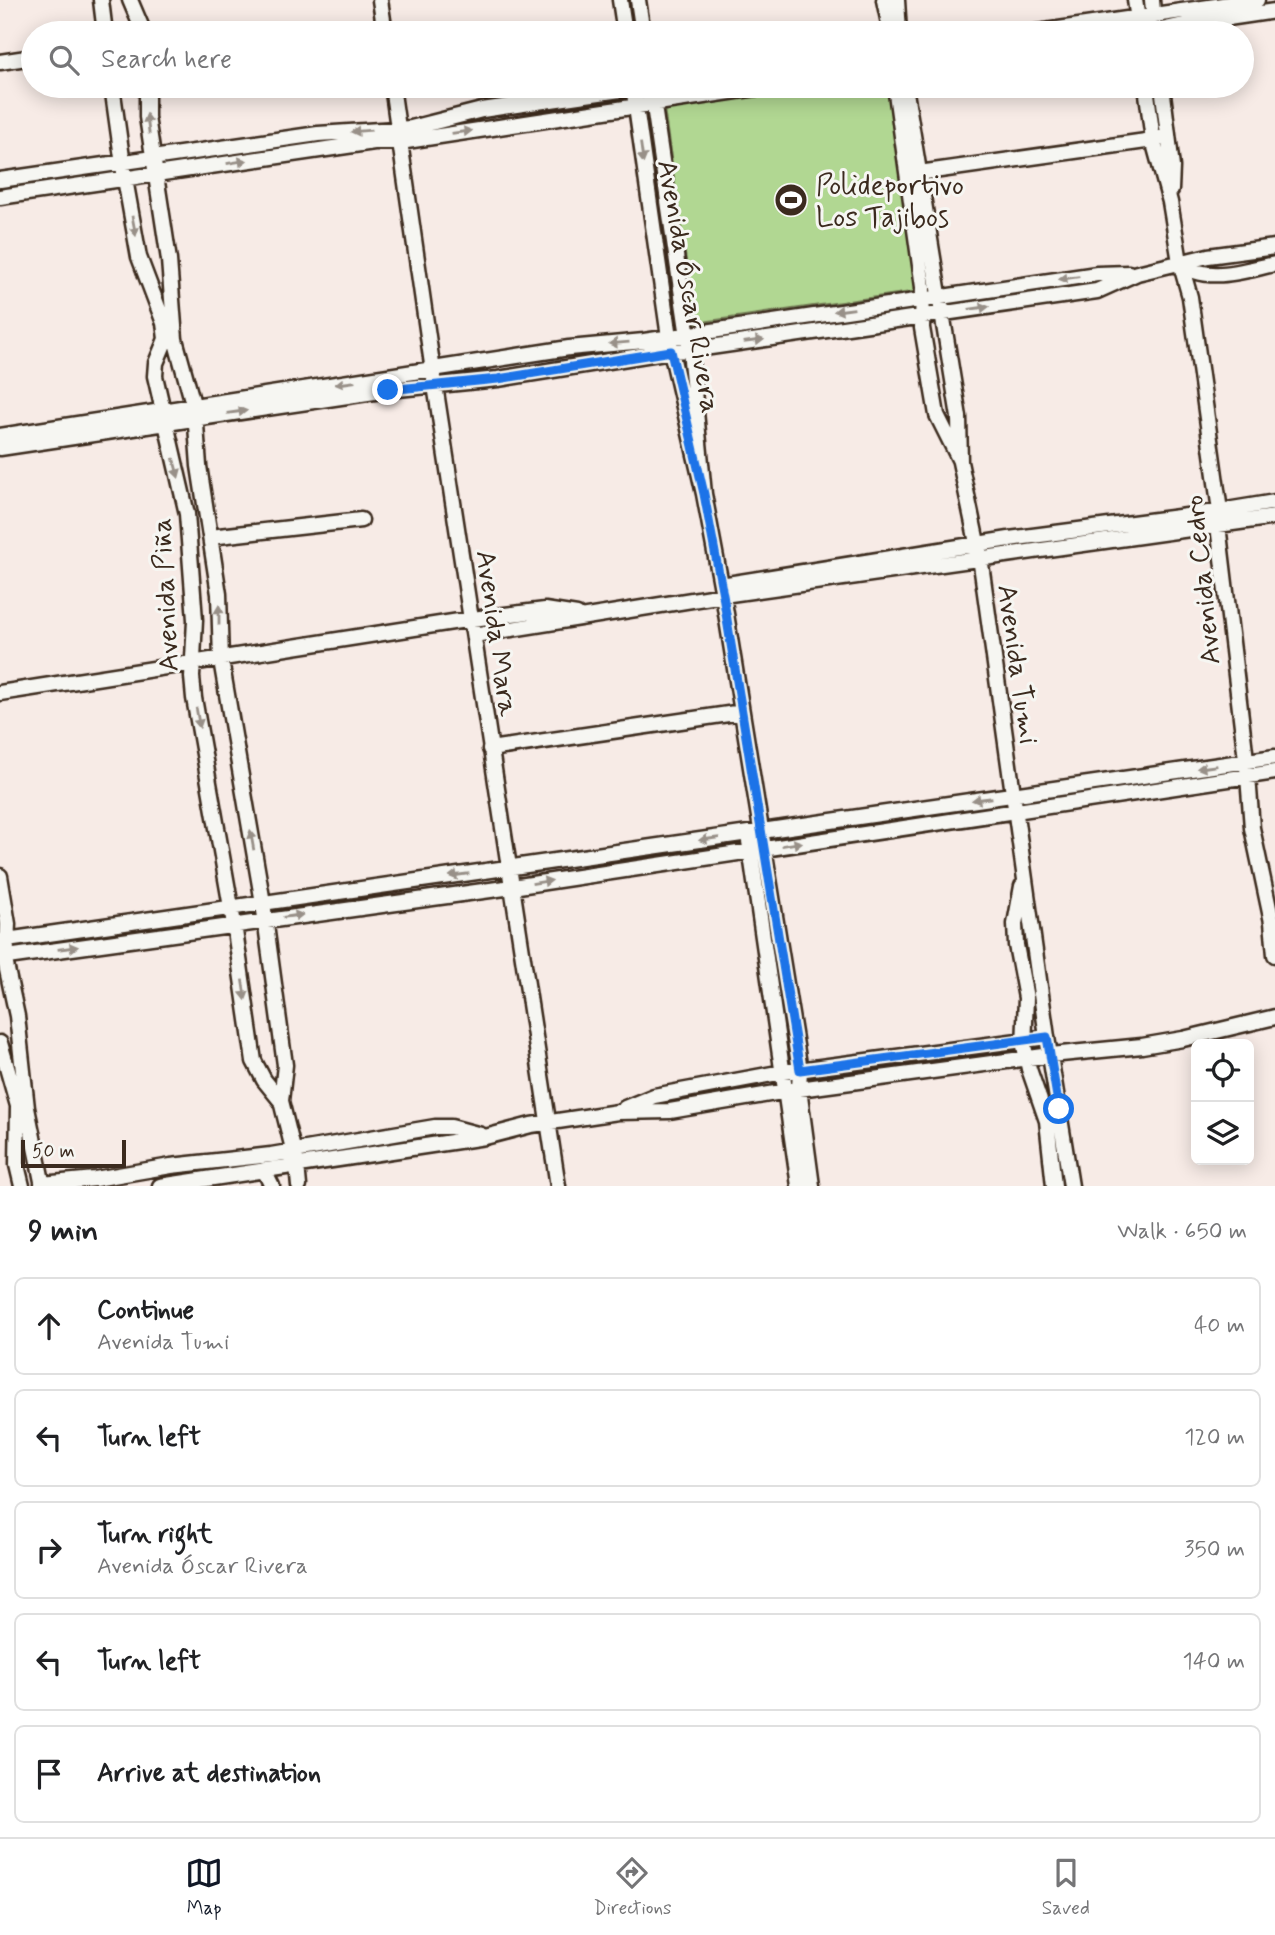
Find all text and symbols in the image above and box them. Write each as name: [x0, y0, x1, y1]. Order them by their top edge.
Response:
search box: [21, 21, 1254, 98]
icon: search: [45, 41, 83, 79]
text: Search here: [101, 43, 232, 77]
one-way arrow: [143, 113, 154, 135]
one-way arrow: [350, 126, 372, 137]
one-way arrow: [452, 126, 474, 137]
one-way arrow: [637, 142, 648, 164]
one-way arrow: [226, 157, 248, 168]
street label: Avenida Óscar Rivera: [647, 157, 728, 416]
place label: Polideportivo Los Tajibos: [816, 168, 964, 237]
sports icon: Polideportivo Los Tajibos: [772, 181, 810, 219]
one-way arrow: [128, 215, 139, 237]
one-way arrow: [1058, 272, 1080, 283]
one-way arrow: [968, 302, 990, 313]
one-way arrow: [833, 304, 855, 315]
one-way arrow: [743, 335, 765, 346]
one-way arrow: [608, 338, 630, 349]
route end: [372, 374, 403, 405]
one-way arrow: [334, 378, 356, 389]
one-way arrow: [226, 406, 248, 417]
one-way arrow: [171, 457, 182, 479]
street label: Avenida Cedro: [1176, 493, 1231, 666]
street label: Avenida Piña: [144, 517, 189, 673]
street label: Avenida Mara: [466, 548, 526, 719]
street label: Avenida Tumi: [987, 582, 1046, 747]
one-way arrow: [213, 604, 225, 626]
one-way arrow: [193, 707, 204, 729]
one-way arrow: [1196, 762, 1218, 773]
one-way arrow: [971, 794, 993, 805]
one-way arrow: [246, 829, 257, 851]
one-way arrow: [698, 834, 720, 845]
one-way arrow: [781, 838, 803, 849]
one-way arrow: [448, 870, 470, 881]
one-way arrow: [532, 876, 554, 887]
one-way arrow: [282, 910, 304, 921]
one-way arrow: [57, 942, 79, 953]
one-way arrow: [239, 979, 250, 1001]
map controls: [1191, 1039, 1254, 1165]
button: locate: [1191, 1039, 1254, 1102]
route start: [1043, 1093, 1074, 1124]
button: layers: [1191, 1102, 1254, 1165]
scale bar: [21, 1137, 126, 1169]
text: 50 m: [32, 1139, 75, 1164]
text: 9 min: [28, 1212, 98, 1251]
text: Walk · 650 m: [1117, 1217, 1247, 1247]
text: Continue: [97, 1294, 194, 1328]
icon: ahead: [30, 1307, 68, 1345]
text: 40 m: [1194, 1311, 1245, 1341]
text: Avenida Tumi: [97, 1328, 229, 1358]
icon: left: [30, 1419, 68, 1457]
text: Turn left: [97, 1421, 201, 1455]
text: 120 m: [1184, 1423, 1245, 1453]
text: Turn right: [97, 1518, 213, 1552]
icon: right: [30, 1531, 68, 1569]
text: 350 m: [1184, 1535, 1245, 1565]
text: Avenida Óscar Rivera: [97, 1552, 308, 1582]
icon: left: [30, 1643, 68, 1681]
text: Turn left: [97, 1645, 201, 1679]
text: 140 m: [1182, 1647, 1245, 1677]
icon: arrive: [30, 1755, 68, 1793]
text: Arrive at destination: [97, 1757, 321, 1791]
tab: Map: [185, 1854, 223, 1921]
tab: Directions: [593, 1854, 672, 1921]
tab: Saved: [1042, 1854, 1090, 1921]

